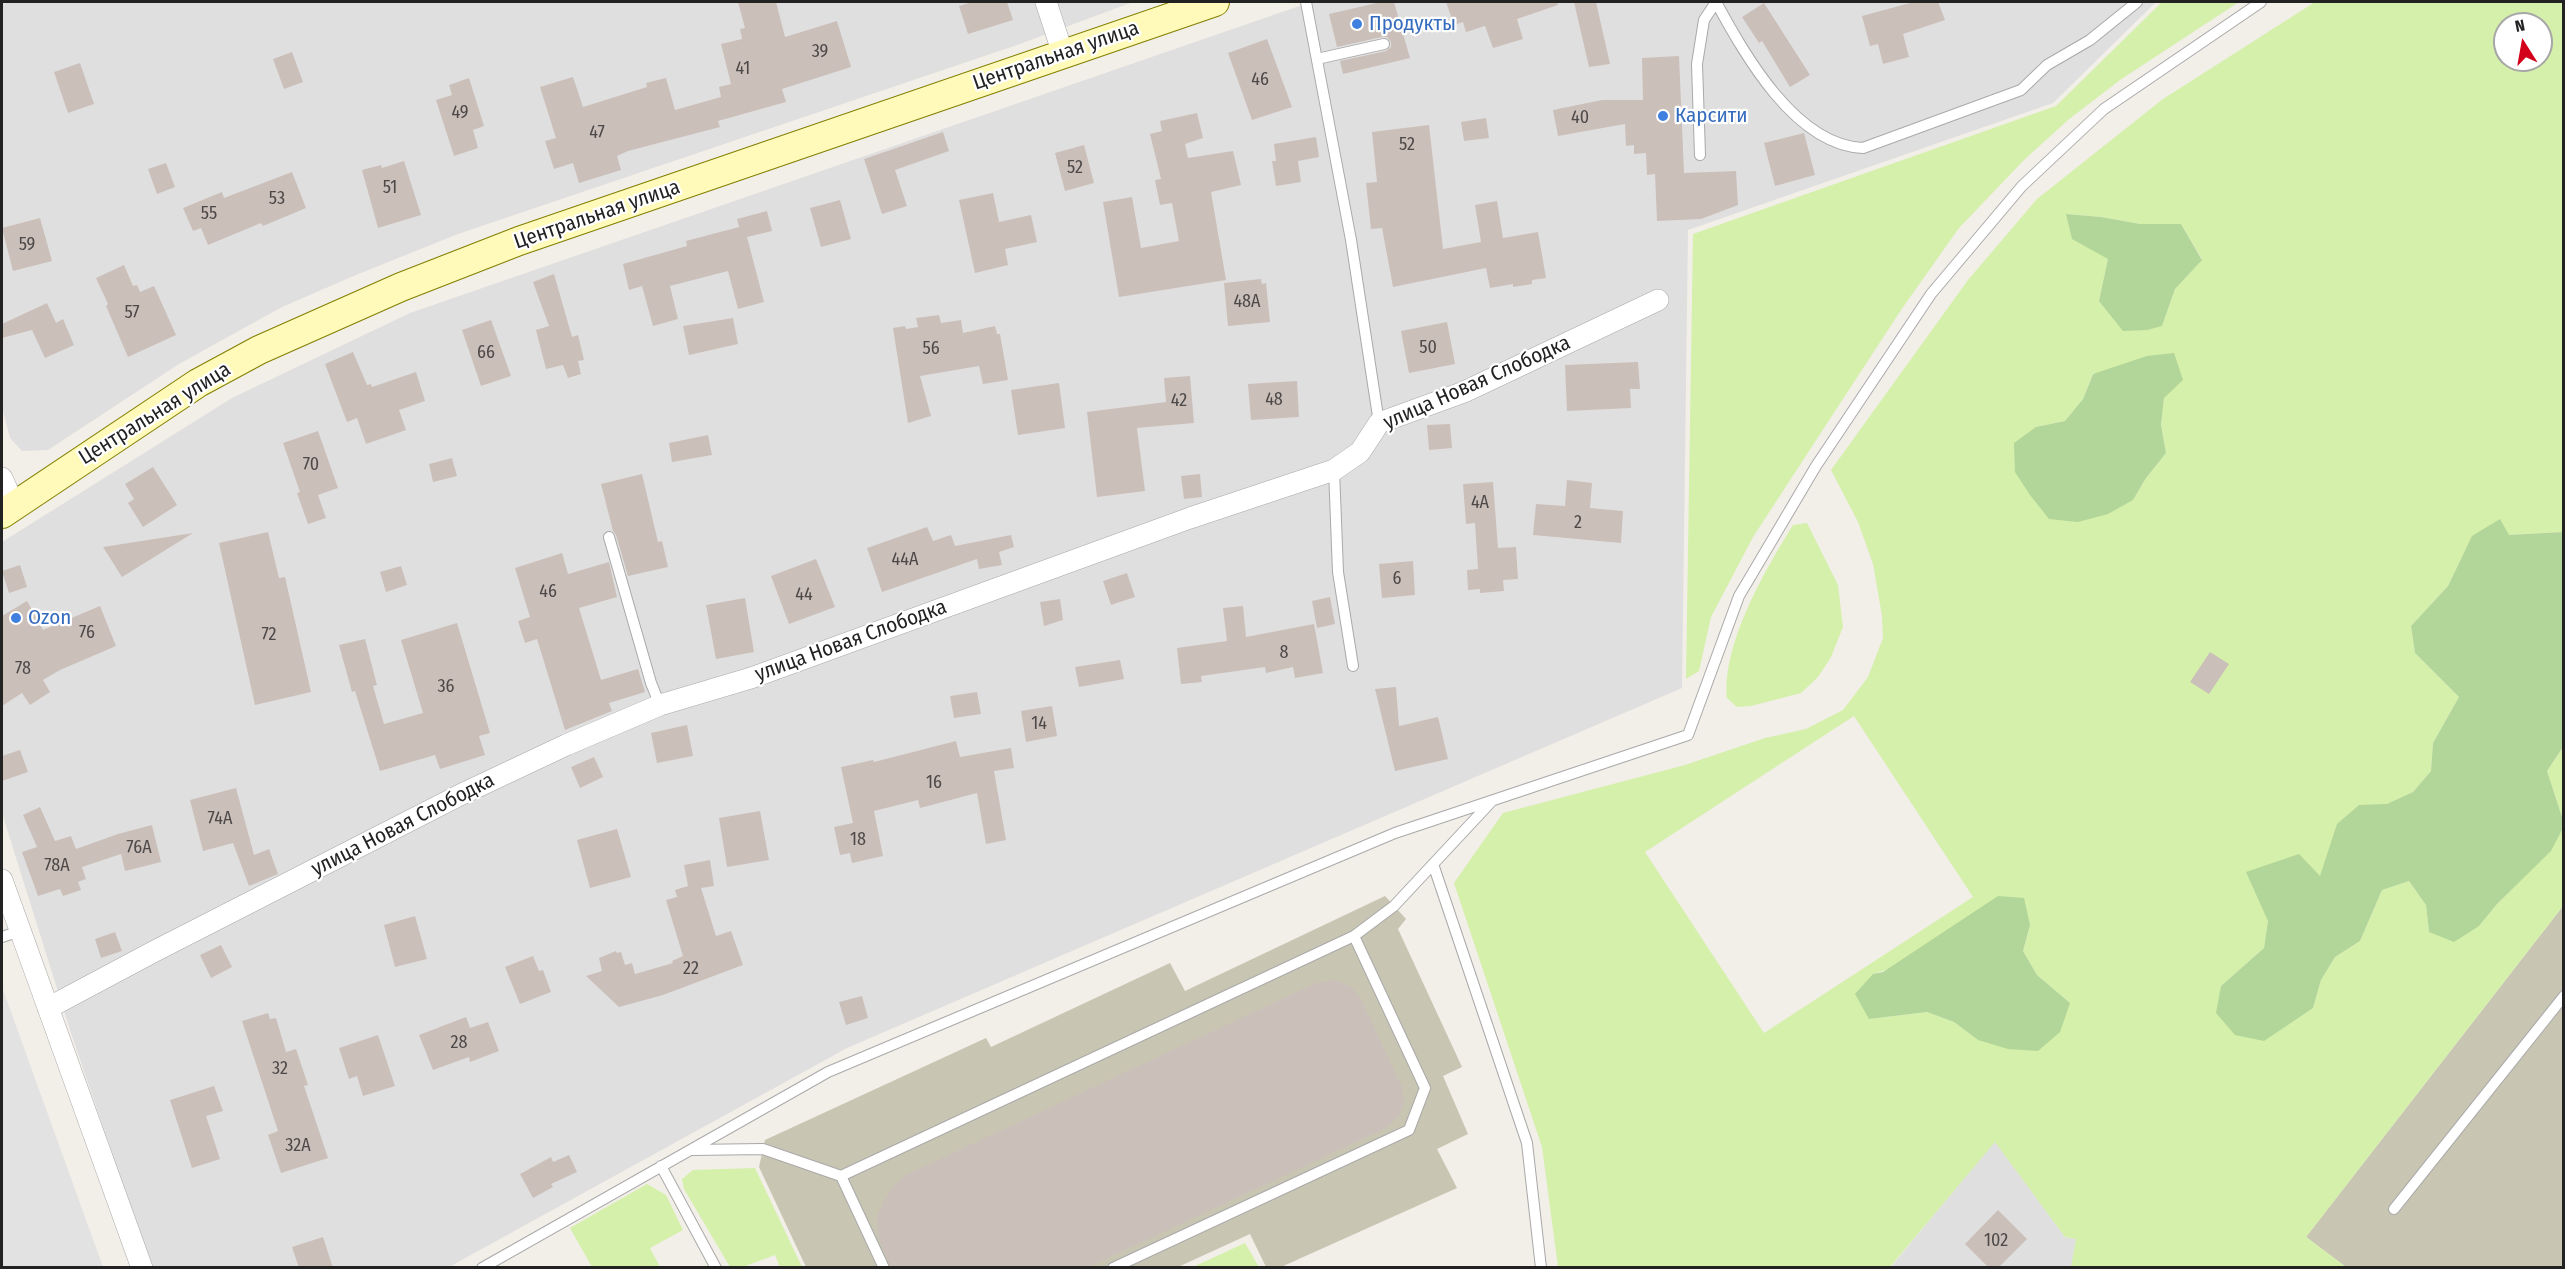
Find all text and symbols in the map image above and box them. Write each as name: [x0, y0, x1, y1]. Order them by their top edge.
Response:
place label: Продукты: [1369, 11, 1456, 37]
north arrow: [2493, 12, 2553, 72]
street label: Центральная улица: [970, 16, 1142, 96]
text: N: [2513, 16, 2526, 36]
marker: Продукты: [1350, 17, 1364, 31]
house number: 39: [812, 41, 828, 63]
house number: 41: [736, 58, 750, 80]
house number: 46: [1251, 69, 1269, 91]
house number: 49: [451, 102, 469, 124]
place label: Карсити: [1675, 103, 1748, 129]
house number: 40: [1571, 107, 1589, 129]
marker: Карсити: [1656, 109, 1670, 123]
house number: 47: [589, 122, 605, 144]
house number: 52: [1399, 134, 1415, 156]
house number: 52: [1067, 157, 1083, 179]
street label: Центральная улица: [511, 175, 683, 255]
house number: 51: [383, 177, 397, 199]
house number: 53: [269, 188, 285, 210]
house number: 55: [201, 203, 217, 225]
house number: 59: [19, 234, 35, 256]
house number: 48А: [1233, 291, 1261, 313]
house number: 57: [124, 302, 140, 324]
street label: улица Новая Слободка: [1380, 330, 1574, 436]
house number: 50: [1419, 337, 1437, 359]
house number: 56: [922, 338, 940, 360]
house number: 66: [477, 342, 495, 364]
street label: Центральная улица: [75, 357, 235, 471]
house number: 48: [1265, 389, 1283, 411]
house number: 42: [1171, 390, 1187, 412]
house number: 70: [303, 454, 319, 476]
house number: 4А: [1471, 492, 1489, 514]
house number: 2: [1574, 512, 1582, 534]
house number: 44А: [892, 549, 918, 571]
house number: 6: [1393, 568, 1401, 590]
house number: 46: [539, 581, 557, 603]
house number: 44: [795, 584, 813, 606]
street label: улица Новая Слободка: [752, 595, 950, 687]
place label: Ozon: [28, 605, 71, 631]
marker: Ozon: [9, 611, 23, 625]
house number: 76: [79, 622, 95, 644]
house number: 72: [261, 624, 277, 646]
house number: 8: [1280, 642, 1288, 664]
house number: 78: [15, 658, 31, 680]
house number: 36: [437, 676, 455, 698]
house number: 14: [1031, 713, 1047, 735]
street label: улица Новая Слободка: [307, 768, 499, 882]
house number: 16: [926, 772, 942, 794]
house number: 74А: [208, 808, 232, 830]
house number: 18: [850, 829, 866, 851]
house number: 76А: [126, 837, 152, 859]
house number: 78А: [44, 855, 70, 877]
house number: 22: [683, 958, 699, 980]
house number: 28: [451, 1032, 467, 1054]
house number: 32: [272, 1058, 288, 1080]
house number: 32А: [285, 1135, 311, 1157]
house number: 102: [1984, 1230, 2008, 1252]

